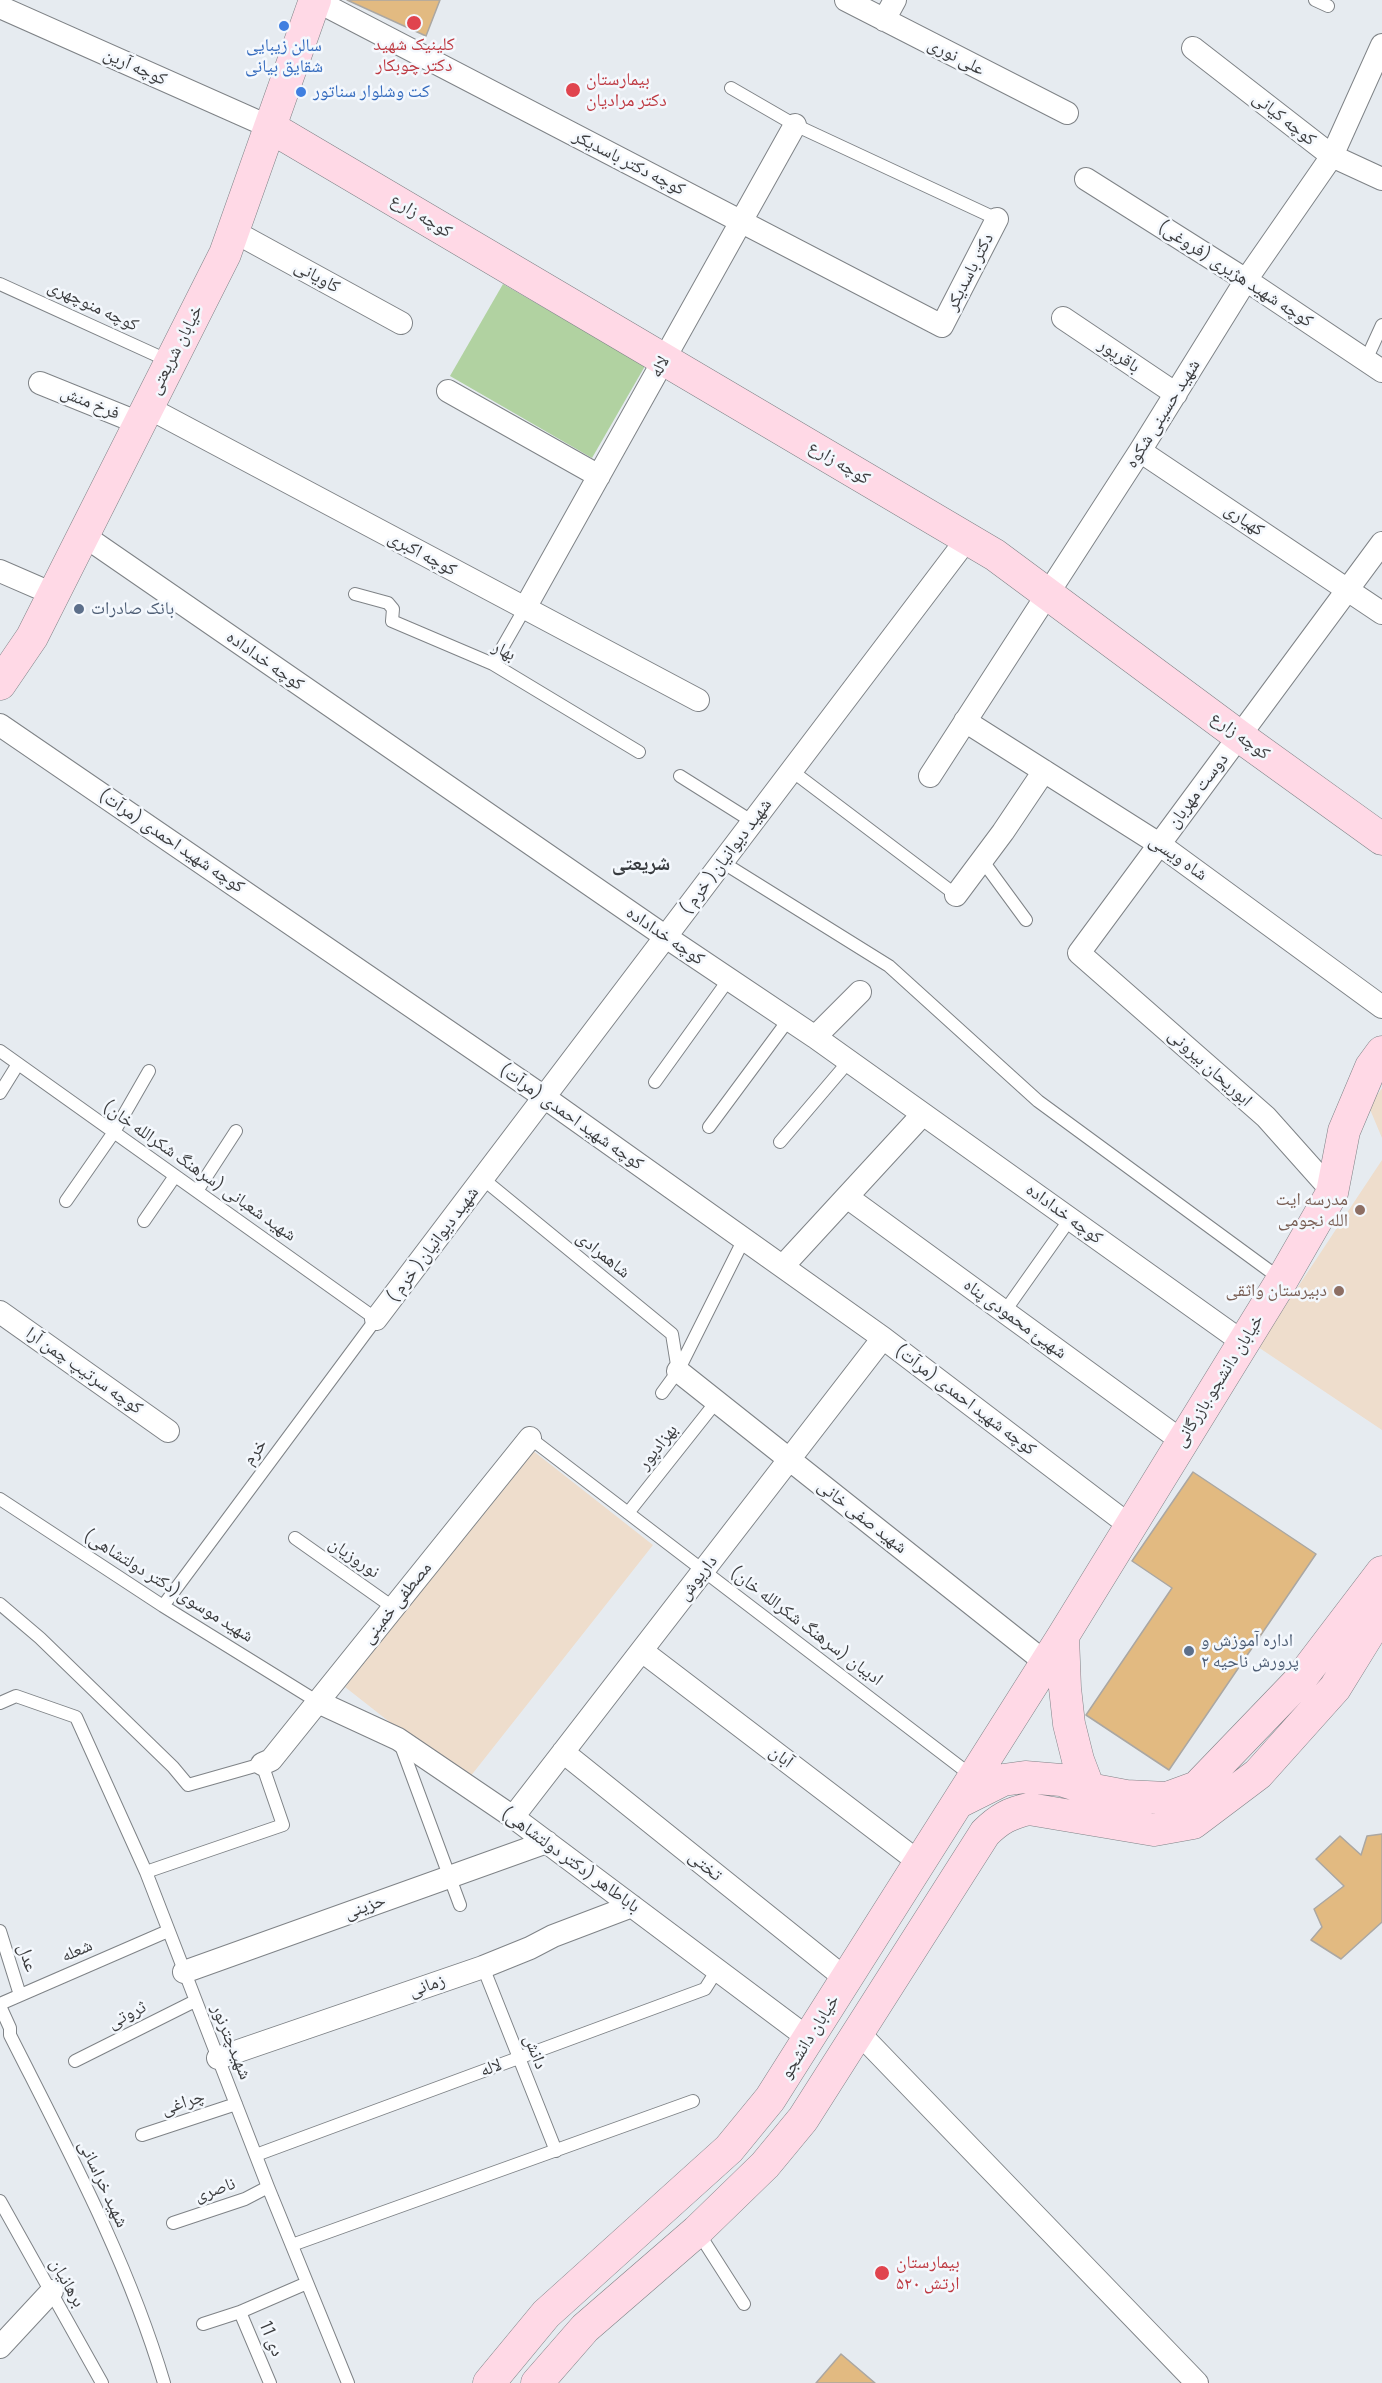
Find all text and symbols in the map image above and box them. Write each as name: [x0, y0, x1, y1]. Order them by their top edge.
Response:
marker: کلینیک شهید دکتر چوبکار: [405, 14, 423, 32]
marker: سالن زیبایی شقایق بیانی: [277, 19, 291, 33]
place label: کلینیک شهید دکتر چوبکار: [373, 34, 455, 76]
street label: علی نوری: [924, 34, 988, 80]
place label: سالن زیبایی شقایق بیانی: [245, 35, 323, 78]
street label: کوچه آرین: [100, 44, 170, 90]
place label: بیمارستان دکتر مرادیان: [586, 69, 667, 112]
place label: کت وشلوار سناتور: [313, 81, 430, 103]
marker: بیمارستان دکتر مرادیان: [564, 81, 582, 99]
marker: کت وشلوار سناتور: [294, 85, 308, 99]
street label: کوچه کیانی: [1248, 87, 1320, 151]
street label: کوچه دکتر باسدیکر: [569, 125, 689, 201]
street label: کوچه زارع: [386, 189, 456, 243]
street label: کوچه شهید هژیری (فروغی): [1153, 216, 1317, 332]
street label: دکتر باسدیکر: [941, 230, 999, 314]
street label: کاویانی: [291, 256, 343, 298]
street label: کوچه منوچهری: [44, 276, 142, 336]
street label: خیابان شریعتی: [144, 302, 208, 398]
street label: باقرپور: [1094, 334, 1144, 378]
street label: لاله: [645, 352, 675, 382]
street label: شهید حسینی شکوه: [1121, 356, 1205, 472]
street label: فرخ منش: [57, 381, 123, 425]
street label: کوچه زارع: [804, 436, 874, 490]
street label: کهیاری: [1220, 499, 1268, 541]
street label: کوچه اکبری: [384, 527, 460, 581]
place label: بانک صادرات: [91, 598, 174, 620]
marker: بانک صادرات: [72, 602, 86, 616]
street label: کوچه خداداده: [222, 626, 308, 696]
street label: بهار: [489, 636, 519, 666]
street label: کوچه زارع: [1206, 707, 1274, 765]
street label: دوست مهربان: [1163, 749, 1233, 833]
street label: کوچه شهید احمدی (مرآت): [94, 784, 248, 898]
street label: شهید دیوانیان( خرم ): [675, 795, 777, 919]
street label: شاه ویسی: [1145, 830, 1211, 886]
district label: شریعتی: [612, 852, 670, 876]
street label: کوچه خداداده: [622, 902, 708, 970]
street label: ابوریحان بیرونی: [1163, 1025, 1257, 1111]
street label: کوچه شهید احمدی (مرآت): [494, 1059, 648, 1175]
street label: شهید شعبانی (سرهنگ شکرالله خان): [98, 1096, 300, 1246]
street label: کوچه خداداده: [1021, 1179, 1107, 1249]
street label: شهید دیوانیان( خرم ): [382, 1183, 484, 1307]
place label: مدرسه ایت الله نجومی: [1276, 1189, 1348, 1232]
marker: مدرسه ایت الله نجومی: [1353, 1203, 1367, 1217]
street label: شاهمرادی: [572, 1227, 634, 1283]
street label: شهیئ محمودی پناه: [959, 1274, 1071, 1364]
place label: دبیرستان واثقی: [1226, 1280, 1327, 1302]
marker: دبیرستان واثقی: [1332, 1284, 1346, 1298]
street label: خیابان دانشجو.بازرگانی: [1169, 1311, 1269, 1451]
street label: کوچه سرتیپ چمن آرا: [21, 1323, 147, 1419]
street label: کوچه شهید احمدی (مرآت): [890, 1340, 1040, 1460]
street label: بهزادپور: [633, 1420, 683, 1474]
street label: خرم: [238, 1435, 272, 1469]
street label: شهید صفی خانی: [813, 1475, 911, 1559]
street label: شهید موسوی(دکتر دولتشاهی): [79, 1525, 257, 1647]
street label: نوروزیان: [324, 1533, 384, 1583]
street label: داریوش: [674, 1551, 722, 1605]
street label: مصطفی خمینی: [357, 1558, 437, 1648]
street label: ادیبان (سرهنگ شکرالله خان): [725, 1561, 887, 1691]
place label: اداره آموزش و پرورش ناحیه ۲: [1201, 1630, 1299, 1672]
marker: اداره آموزش و پرورش ناحیه ۲: [1182, 1644, 1196, 1658]
street label: آبان: [765, 1741, 797, 1773]
street label: باباطاهر (دکتر دولتشاهی): [496, 1802, 644, 1918]
street label: تختی: [684, 1846, 726, 1886]
street label: حزینی: [341, 1890, 389, 1924]
street label: شعله: [58, 1935, 96, 1967]
street label: عدل: [13, 1941, 41, 1975]
street label: زمانی: [406, 1970, 448, 2002]
street label: خیابان دانشجو: [776, 1991, 844, 2083]
street label: ثروتی: [104, 1996, 150, 2034]
street label: شهیدچترنور: [206, 2001, 256, 2083]
street label: دانش: [519, 2032, 551, 2072]
street label: لاله: [477, 2054, 505, 2082]
street label: چراغی: [159, 2086, 207, 2120]
street label: شهید خراسانی: [73, 2137, 133, 2231]
street label: ناصری: [192, 2173, 238, 2207]
place label: بیمارستان ۵۲۰ ارتش: [896, 2252, 960, 2294]
street label: برهانیان: [45, 2255, 89, 2311]
marker: بیمارستان ۵۲۰ ارتش: [873, 2264, 891, 2282]
street label: 11 دی: [254, 2318, 288, 2360]

